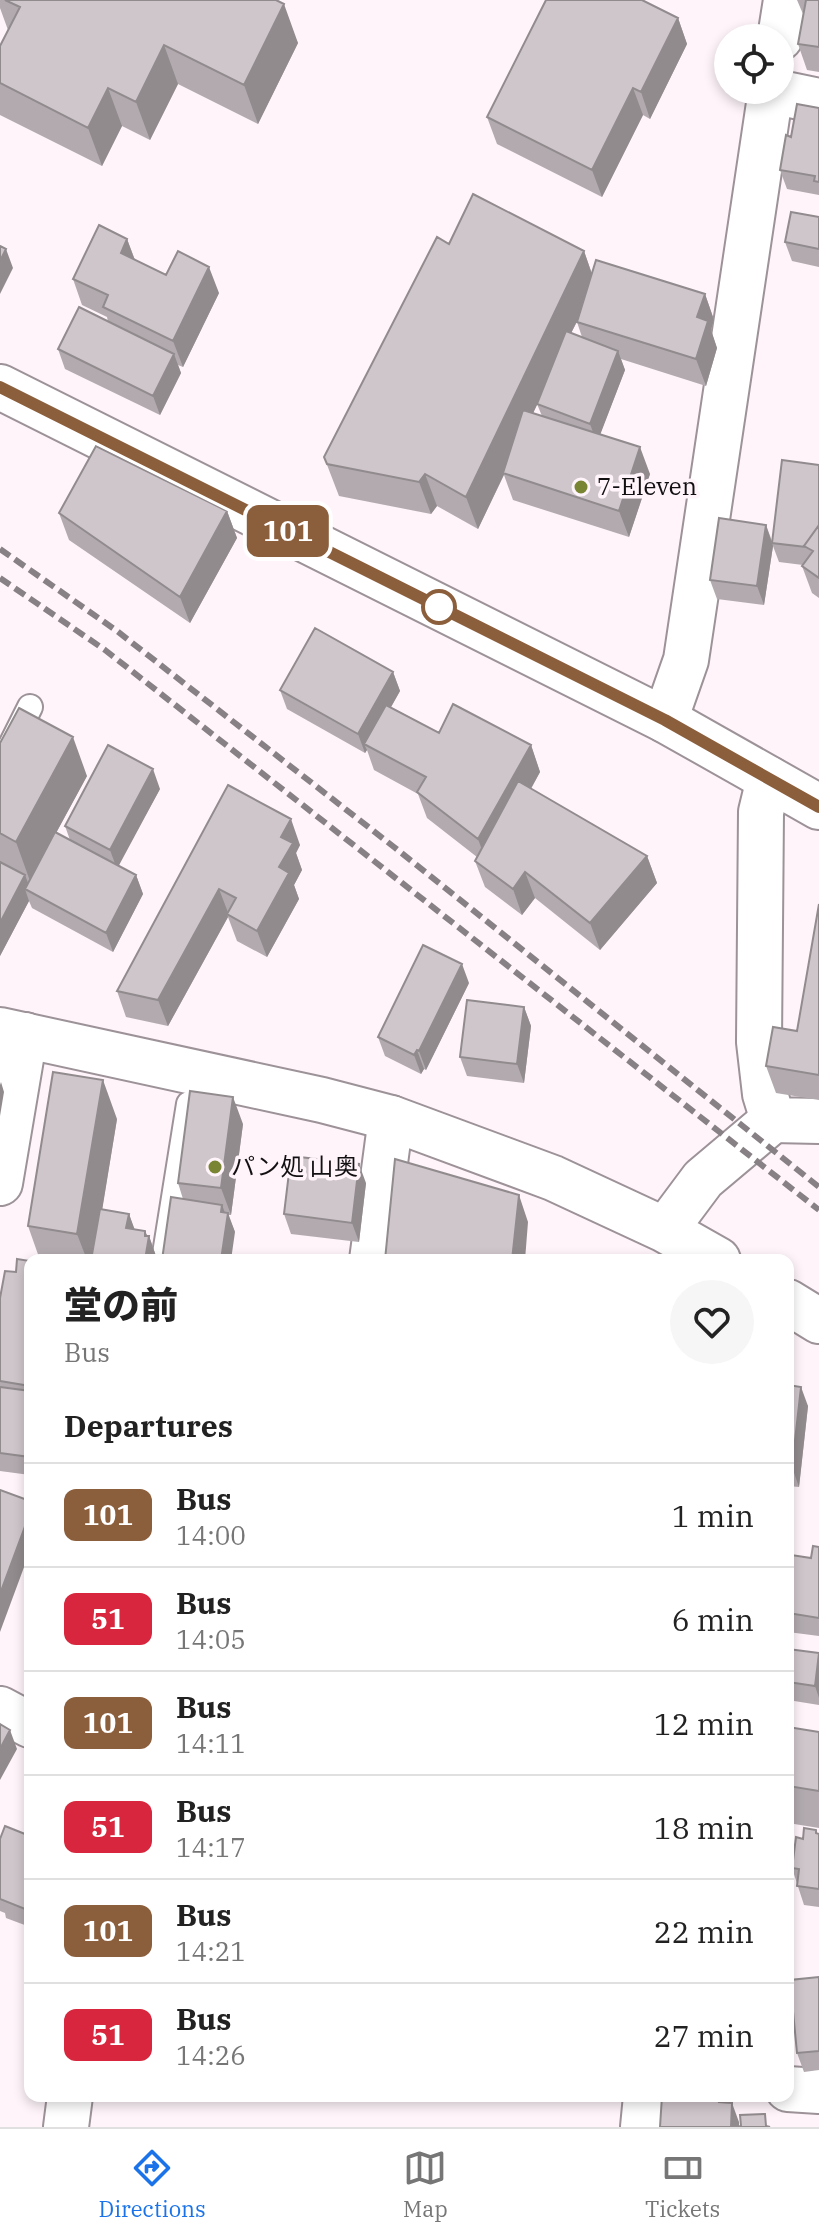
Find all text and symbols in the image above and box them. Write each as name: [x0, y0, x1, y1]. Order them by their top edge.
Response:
map controls: [714, 24, 794, 104]
button: locate: [714, 24, 794, 104]
place label: 7-Eleven: [597, 470, 697, 502]
marker: 7-Eleven: [572, 478, 590, 496]
line badge: 101: [242, 505, 334, 557]
text: 101: [263, 512, 313, 549]
unlabelled marker: [422, 590, 456, 624]
place label: パン処 山奥: [231, 1150, 358, 1182]
marker: パン処 山奥: [206, 1158, 224, 1176]
text: 堂の前: [64, 1280, 178, 1329]
button: heart: [670, 1280, 754, 1364]
text: Bus: [64, 1335, 110, 1369]
text: Departures: [64, 1406, 233, 1445]
text: Bus: [176, 1479, 231, 1518]
text: 101: [83, 1496, 133, 1533]
text: 1 min: [672, 1496, 754, 1535]
text: 14:00: [176, 1518, 246, 1552]
text: Bus: [176, 1583, 231, 1622]
text: 51: [91, 1600, 125, 1637]
text: 6 min: [672, 1600, 754, 1639]
text: 14:05: [176, 1622, 246, 1656]
text: Bus: [176, 1687, 231, 1726]
text: 101: [83, 1704, 133, 1741]
text: 12 min: [654, 1704, 754, 1743]
text: 14:11: [176, 1726, 246, 1760]
text: Bus: [176, 1791, 231, 1830]
text: 51: [91, 1808, 125, 1845]
text: 18 min: [654, 1808, 754, 1847]
text: 14:17: [176, 1830, 246, 1864]
text: Bus: [176, 1895, 231, 1934]
text: 101: [83, 1912, 133, 1949]
text: 22 min: [654, 1912, 754, 1951]
text: 14:21: [176, 1934, 246, 1968]
text: Bus: [176, 1999, 231, 2038]
text: 51: [91, 2016, 125, 2053]
text: 27 min: [654, 2016, 754, 2055]
text: 14:26: [176, 2038, 246, 2072]
tab: Directions: [99, 2146, 206, 2223]
tab: Map: [403, 2146, 448, 2223]
tab: Tickets: [645, 2146, 720, 2223]

